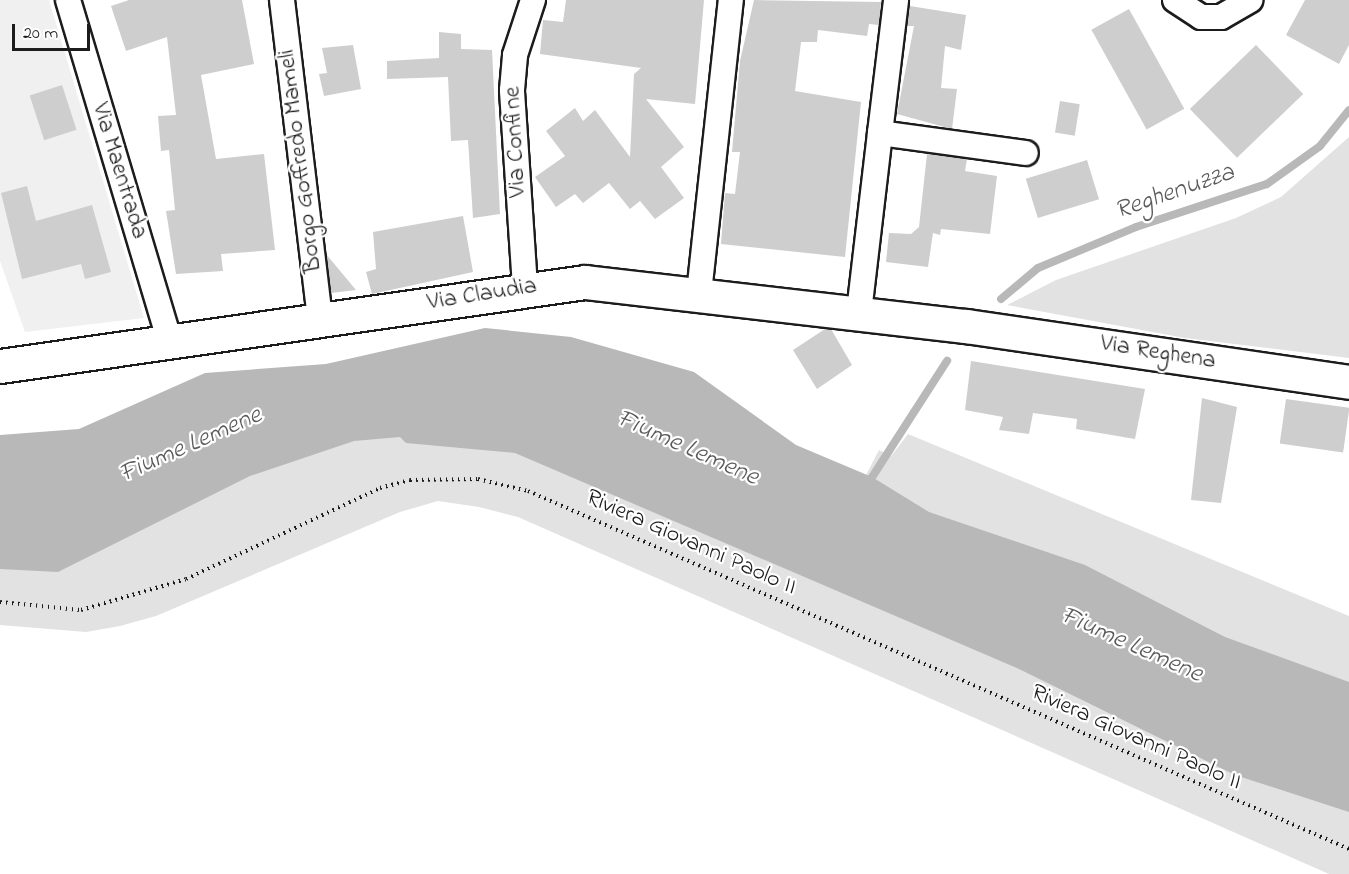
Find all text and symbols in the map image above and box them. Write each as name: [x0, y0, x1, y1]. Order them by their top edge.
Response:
scale bar: [15, 12, 93, 50]
text: 20 m: [23, 21, 58, 47]
street label: Borgo Goffredo Mameli: [273, 48, 329, 274]
street label: Via Confine: [499, 86, 533, 198]
street label: Via Maentrada: [85, 99, 153, 243]
water label: Reghenuzza: [1111, 158, 1239, 228]
street label: Via Claudia: [425, 272, 539, 318]
street label: Via Reghena: [1098, 330, 1218, 376]
water label: Fiume Lemene: [115, 401, 267, 491]
water label: Fiume Lemene: [611, 404, 763, 494]
street label: Riviera Giovanni Paolo II: [581, 484, 801, 602]
water label: Fiume Lemene: [1055, 601, 1207, 691]
street label: Riviera Giovanni Paolo II: [1026, 679, 1246, 797]

